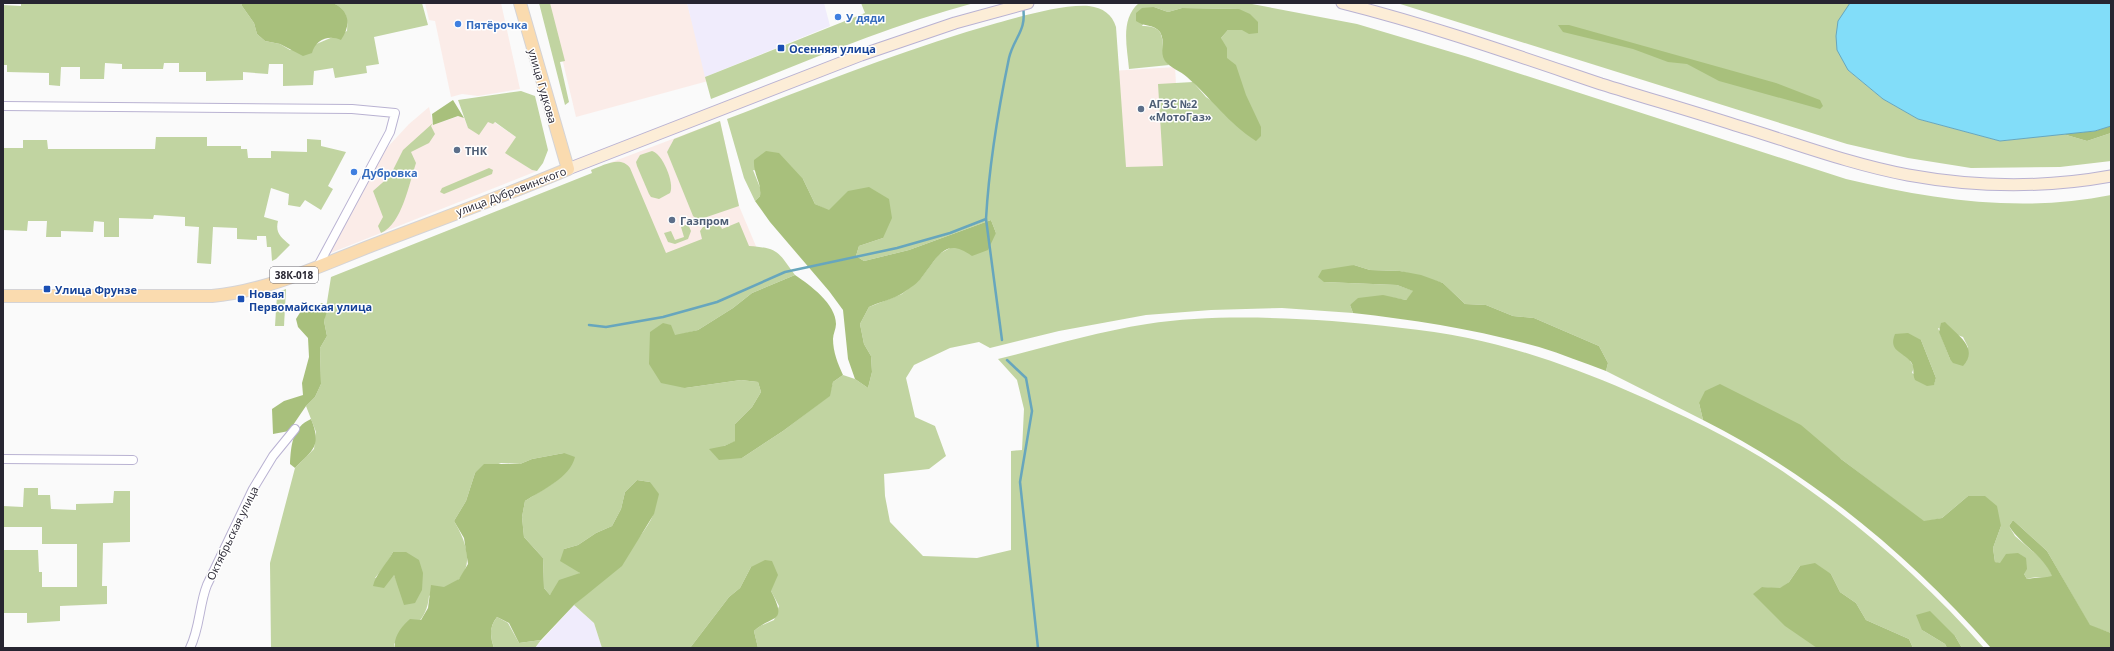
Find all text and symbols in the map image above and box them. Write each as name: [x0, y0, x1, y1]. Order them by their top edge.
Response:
place label: У дяди: [846, 10, 885, 25]
marker: У дяди: [833, 12, 843, 22]
place label: Пятёрочка: [466, 17, 528, 32]
marker: Пятёрочка: [453, 19, 463, 29]
place label: Осенняя улица: [789, 41, 876, 56]
marker: Осенняя улица: [776, 43, 786, 53]
street label: улица Гудкова: [525, 47, 561, 125]
place label: АГЗС №2 «МотоГаз»: [1149, 96, 1212, 124]
marker: АГЗС №2 «МотоГаз»: [1136, 104, 1146, 114]
place label: ТНК: [465, 143, 488, 158]
marker: ТНК: [452, 145, 462, 155]
street label: улица Дубровинского: [454, 163, 569, 219]
place label: Дубровка: [362, 165, 418, 180]
marker: Дубровка: [349, 167, 359, 177]
place label: Газпром: [680, 213, 729, 228]
marker: Газпром: [667, 215, 677, 225]
road number: 38К-018: [270, 267, 318, 283]
place label: Улица Фрунзе: [55, 282, 137, 297]
marker: Улица Фрунзе: [42, 284, 52, 294]
place label: Новая Первомайская улица: [249, 286, 372, 314]
marker: Новая Первомайская улица: [236, 294, 246, 304]
street label: Октябрьская улица: [203, 483, 261, 583]

